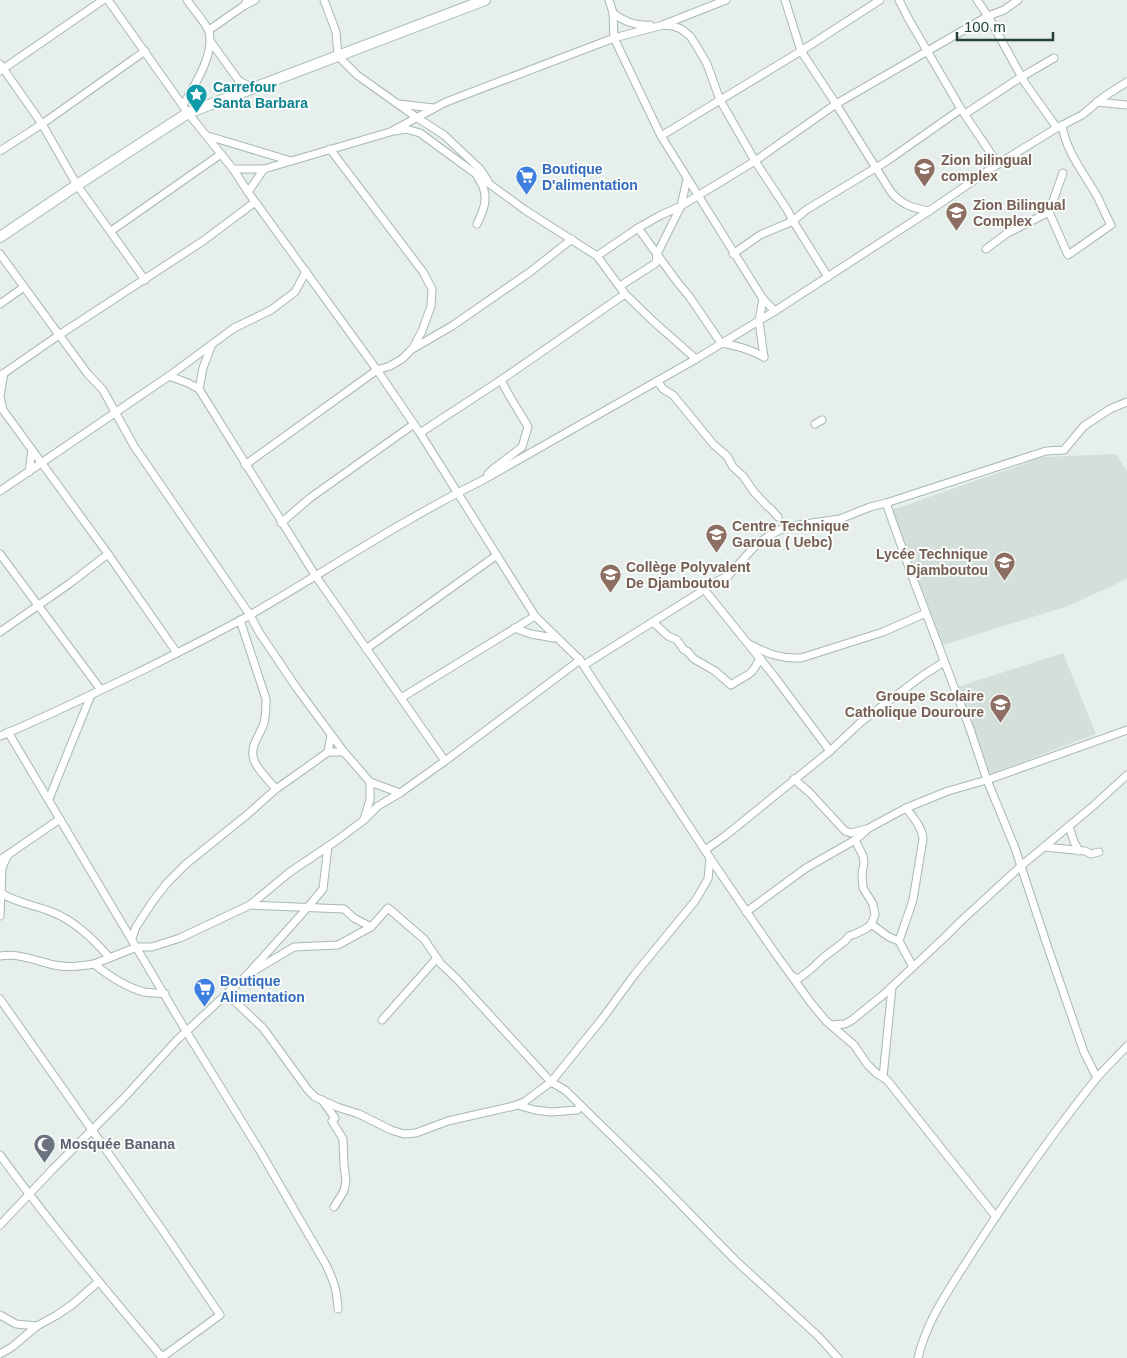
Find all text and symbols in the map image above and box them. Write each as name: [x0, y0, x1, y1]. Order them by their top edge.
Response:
scale bar: [957, 10, 1053, 42]
text: 100 m: [964, 18, 1006, 35]
place label: Carrefour Santa Barbara: [213, 79, 308, 111]
place icon: Carrefour Santa Barbara: [185, 83, 209, 114]
place label: Zion bilingual complex: [941, 152, 1032, 184]
school or university icon: Zion bilingual complex: [913, 156, 937, 187]
place label: Boutique D'alimentation: [542, 161, 638, 193]
supermarket icon: Boutique D'alimentation: [514, 165, 538, 196]
place label: Zion Bilingual Complex: [973, 197, 1066, 229]
school or university icon: Zion Bilingual Complex: [945, 201, 969, 232]
place label: Centre Technique Garoua ( Uebc): [732, 518, 849, 550]
school or university icon: Centre Technique Garoua ( Uebc): [704, 522, 728, 553]
place label: Lycée Technique Djamboutou: [876, 546, 988, 578]
school or university icon: Lycée Technique Djamboutou: [992, 550, 1016, 581]
place label: Collège Polyvalent De Djamboutou: [626, 559, 751, 591]
school or university icon: Collège Polyvalent De Djamboutou: [598, 563, 622, 594]
place label: Groupe Scolaire Catholique Douroure: [845, 688, 984, 720]
school or university icon: Groupe Scolaire Catholique Douroure: [988, 692, 1012, 723]
place label: Boutique Alimentation: [220, 973, 305, 1005]
supermarket icon: Boutique Alimentation: [192, 977, 216, 1008]
mosque icon: Mosquée Banana: [32, 1132, 56, 1163]
place label: Mosquée Banana: [60, 1136, 175, 1152]

